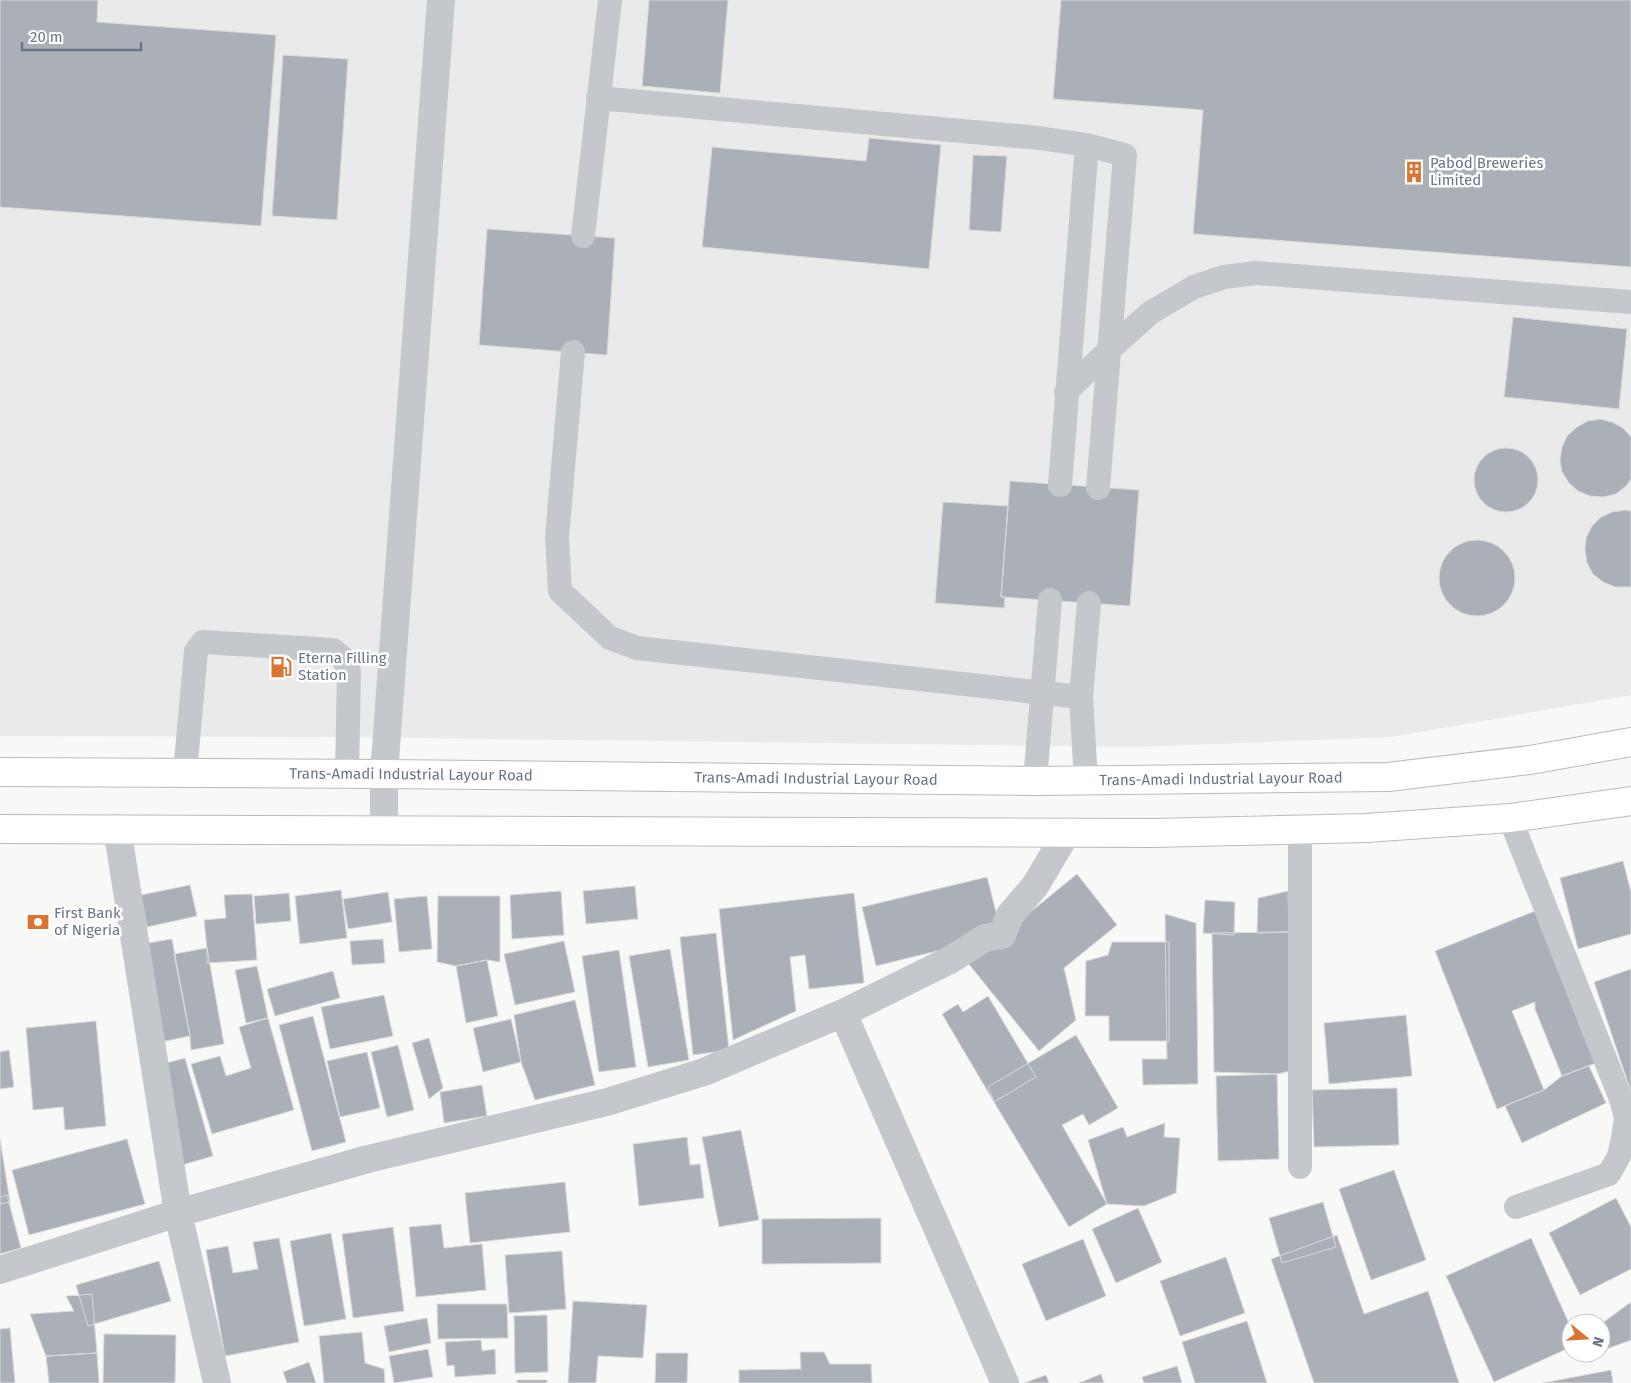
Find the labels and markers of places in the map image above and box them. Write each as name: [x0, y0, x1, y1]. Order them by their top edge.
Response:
place label: Pabod Breweries Limited: [1430, 154, 1543, 189]
building icon: Pabod Breweries Limited: [1401, 159, 1427, 185]
place label: Eterna Filling Station: [298, 649, 387, 684]
fuel station icon: Eterna Filling Station: [268, 654, 294, 680]
place label: First Bank of Nigeria: [54, 904, 121, 939]
bank icon: First Bank of Nigeria: [25, 909, 51, 935]

